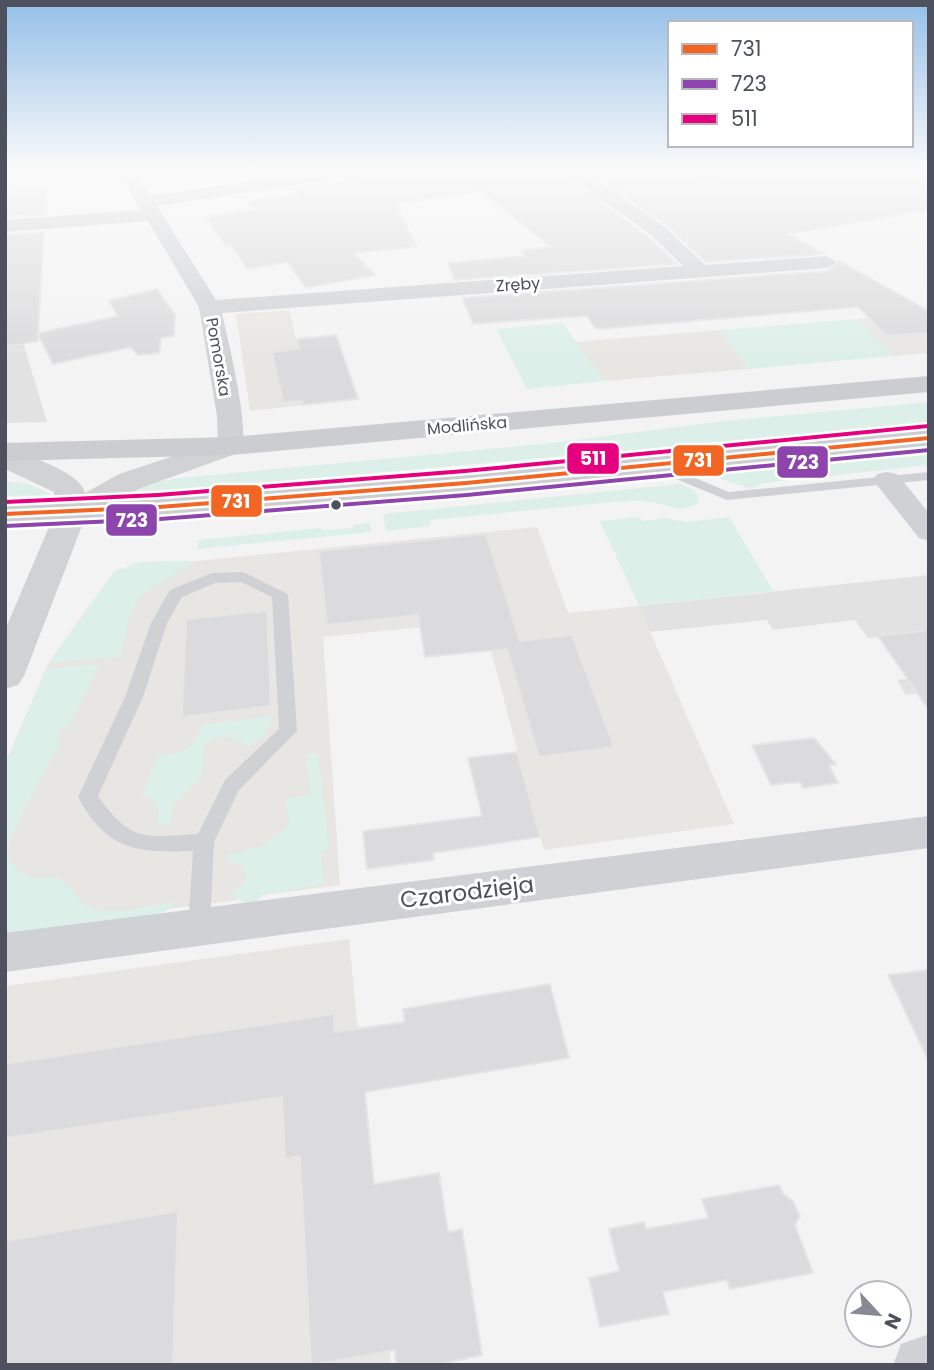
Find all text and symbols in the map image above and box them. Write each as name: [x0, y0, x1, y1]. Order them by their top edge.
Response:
legend: [668, 21, 913, 147]
text: 731: [731, 34, 762, 63]
text: 723: [731, 69, 767, 98]
text: 511: [731, 104, 758, 133]
street label: Zręby: [495, 271, 541, 298]
street label: Pomorska: [200, 316, 237, 398]
street label: Modlińska: [426, 411, 508, 440]
line badge: 511: [566, 442, 620, 475]
line badge: 731: [672, 444, 725, 477]
text: 511: [580, 445, 606, 472]
line badge: 723: [776, 445, 829, 479]
text: 731: [684, 447, 712, 474]
text: 723: [787, 449, 819, 476]
line badge: 731: [210, 484, 263, 518]
text: 731: [222, 488, 250, 515]
unlabelled marker: [329, 498, 343, 512]
line badge: 723: [105, 503, 158, 537]
text: 723: [116, 507, 148, 534]
street label: Czarodzieja: [398, 868, 536, 916]
north arrow: [843, 1279, 913, 1349]
text: N: [878, 1309, 908, 1334]

